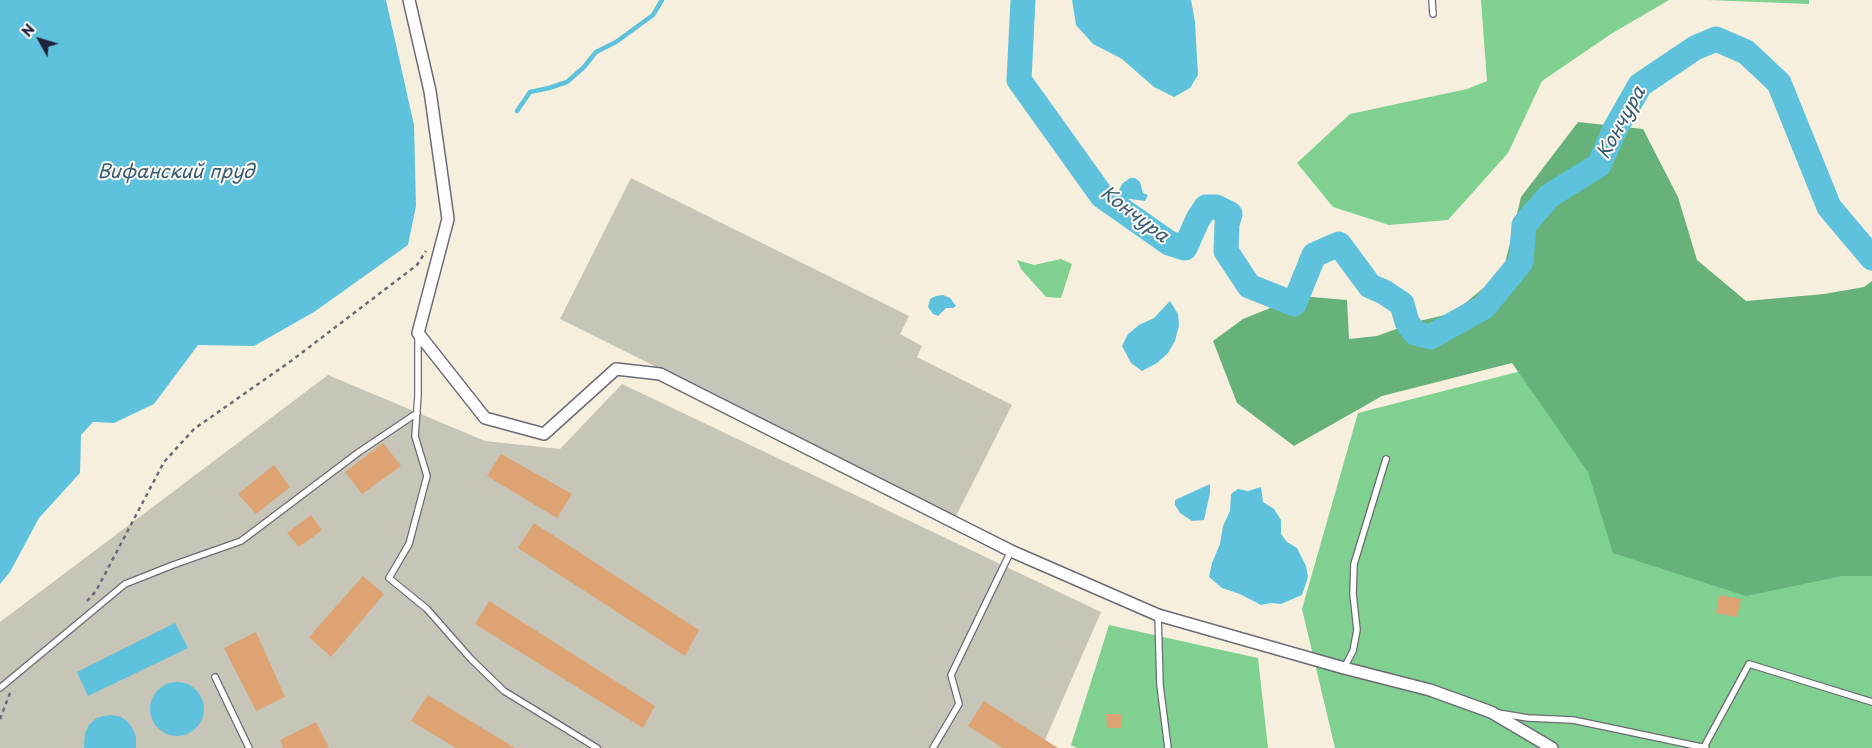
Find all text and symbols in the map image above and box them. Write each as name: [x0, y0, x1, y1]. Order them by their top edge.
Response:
north arrow: [15, 15, 65, 65]
text: N: [16, 19, 40, 41]
water label: Кончура: [1593, 83, 1651, 163]
water label: Вифанский пруд: [98, 162, 254, 184]
water label: Кончура: [1096, 182, 1172, 248]

